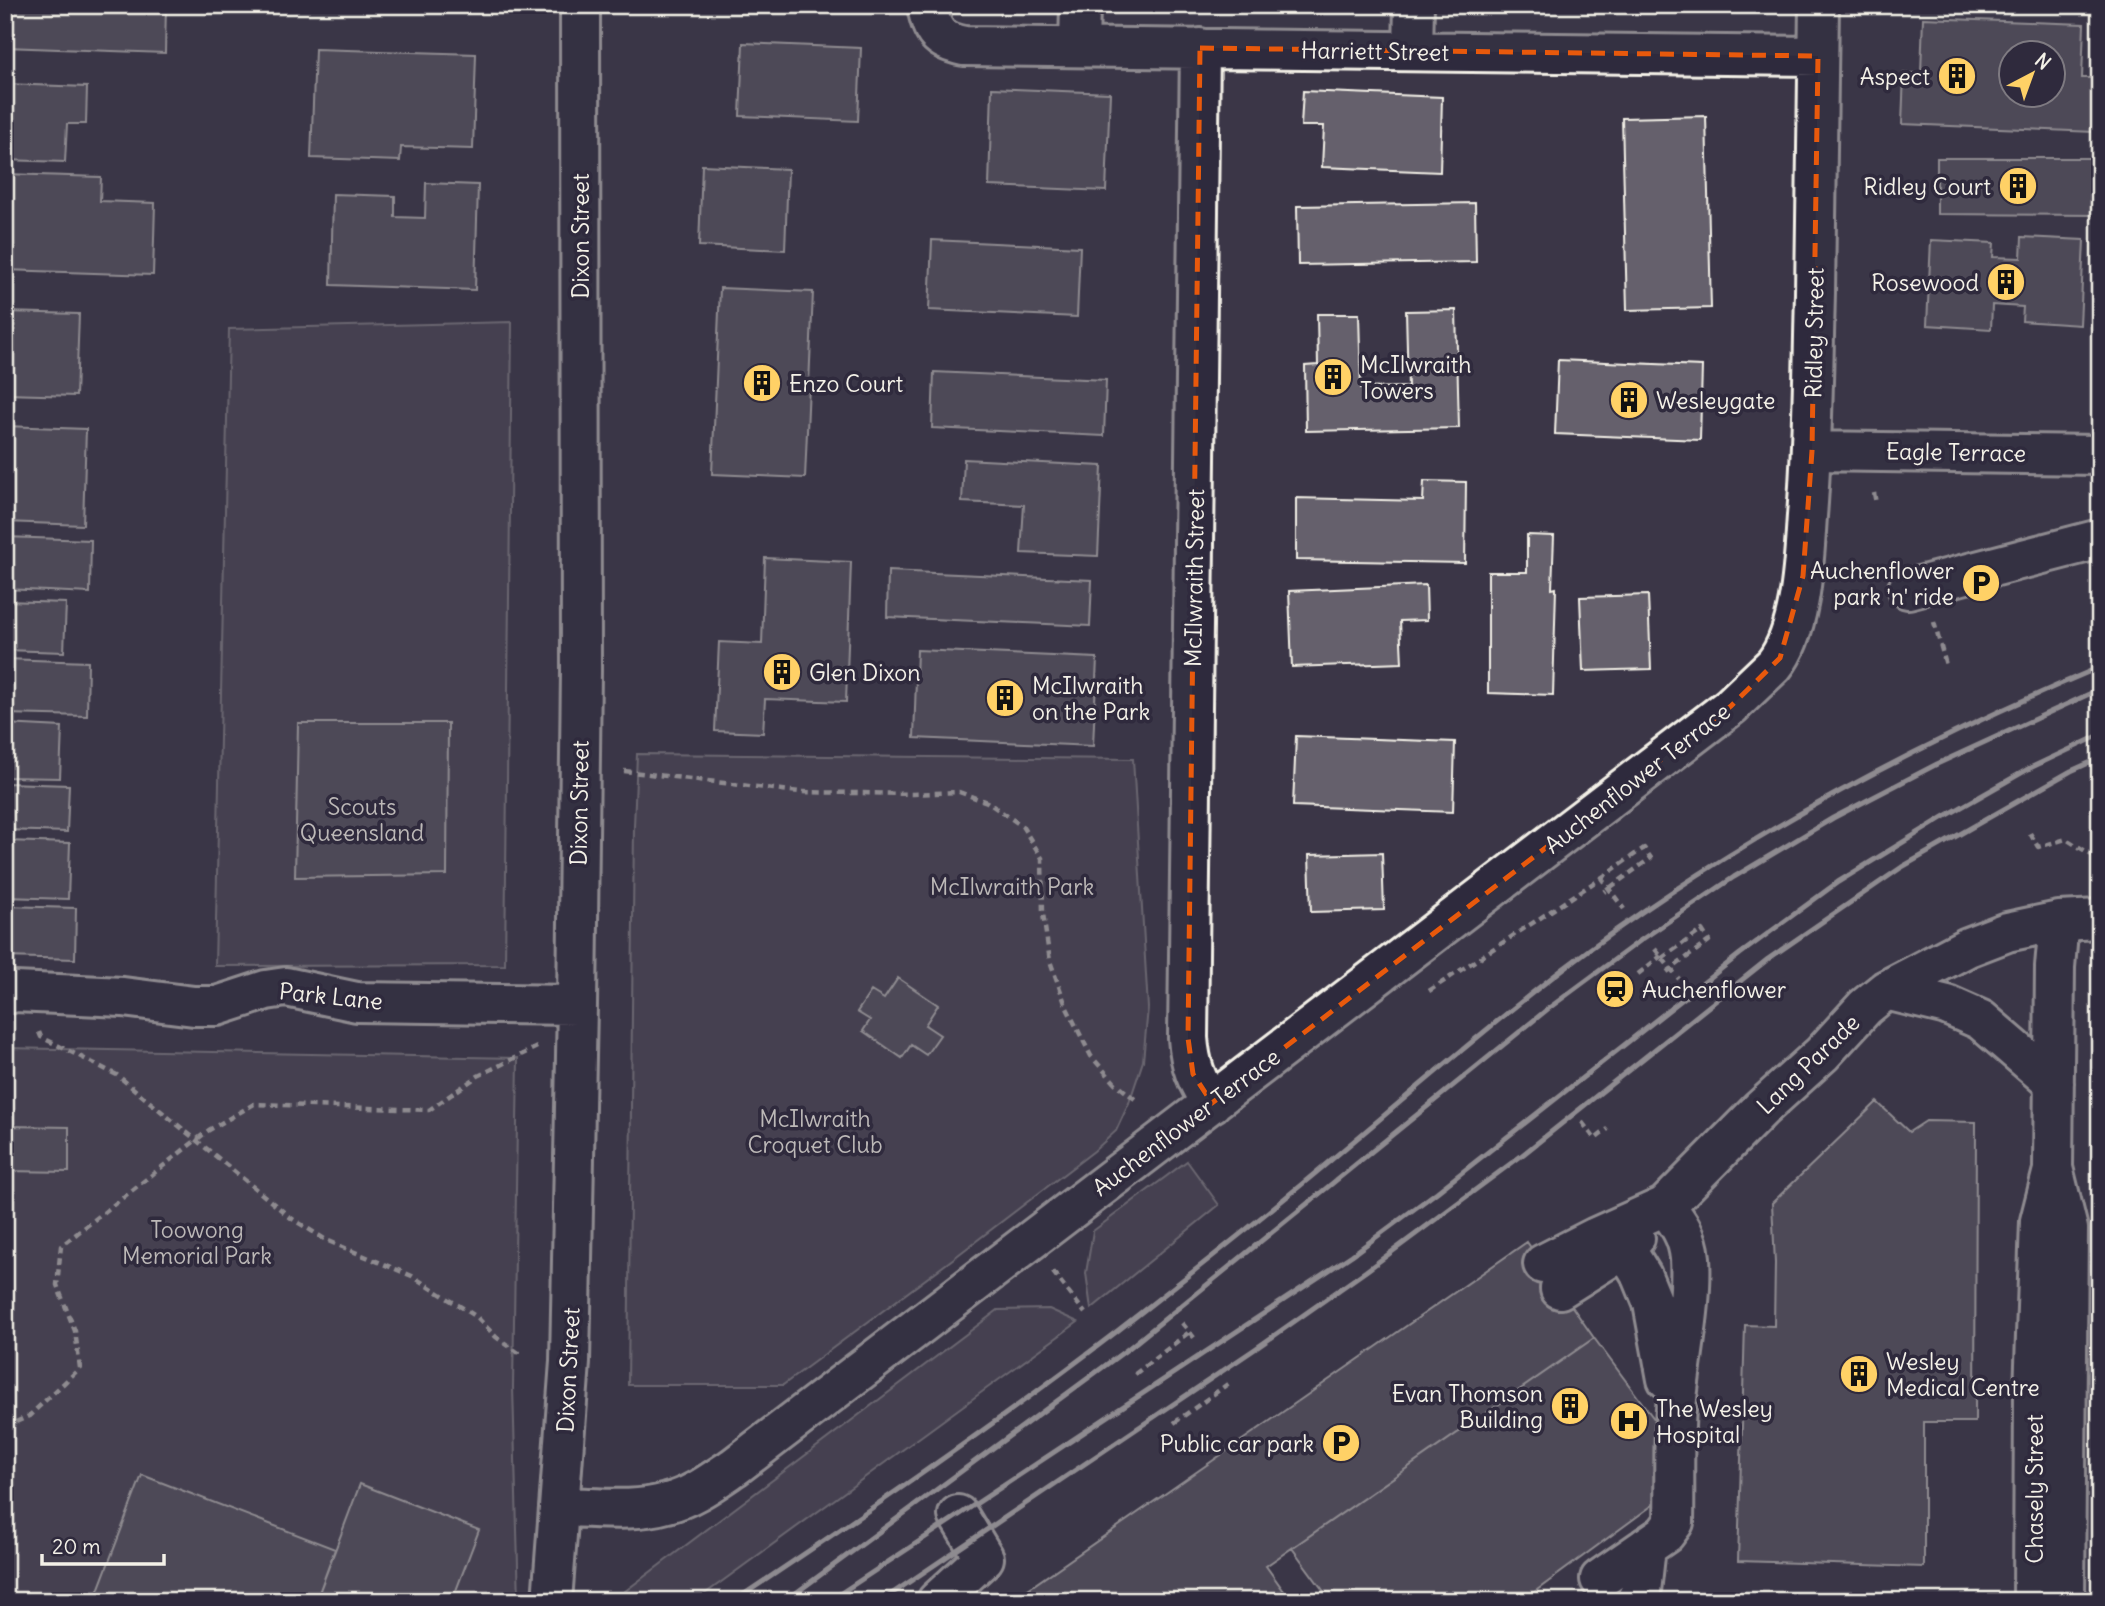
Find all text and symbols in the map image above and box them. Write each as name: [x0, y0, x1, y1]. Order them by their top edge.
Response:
street label: Harriett Street: [1301, 35, 1450, 67]
north arrow: [1996, 38, 2066, 108]
text: N: [2030, 48, 2056, 75]
building icon: Aspect: [1936, 55, 1978, 97]
place label: Aspect: [1860, 62, 1930, 91]
building icon: Ridley Court: [1997, 165, 2039, 207]
place label: Ridley Court: [1863, 172, 1991, 201]
street label: Dixon Street: [566, 173, 595, 299]
building icon: Rosewood: [1985, 261, 2027, 303]
street label: Ridley Street: [1798, 267, 1830, 399]
place label: Rosewood: [1871, 268, 1979, 297]
place label: McIlwraith Towers: [1360, 350, 1472, 405]
building icon: McIlwraith Towers: [1312, 356, 1354, 398]
building icon: Enzo Court: [741, 362, 783, 404]
place label: Enzo Court: [789, 369, 904, 398]
building icon: Wesleygate: [1608, 379, 1650, 421]
place label: Wesleygate: [1656, 386, 1775, 415]
street label: Eagle Terrace: [1886, 436, 2026, 468]
street label: McIlwraith Street: [1178, 488, 1210, 667]
place label: Auchenflower park 'n' ride: [1810, 556, 1955, 611]
parking icon: Auchenflower park 'n' ride: [1960, 562, 2002, 604]
building icon: Glen Dixon: [761, 651, 803, 693]
place label: Glen Dixon: [809, 658, 921, 687]
place label: McIlwraith on the Park: [1032, 671, 1150, 726]
building icon: McIlwraith on the Park: [984, 677, 1026, 719]
street label: Auchenflower Terrace: [1538, 696, 1736, 860]
street label: Dixon Street: [563, 740, 595, 866]
park label: Scouts Queensland: [300, 792, 424, 847]
park label: McIlwraith Park: [930, 872, 1094, 901]
station icon: Auchenflower: [1594, 968, 1636, 1010]
place label: Auchenflower: [1642, 975, 1787, 1004]
street label: Park Lane: [278, 976, 384, 1016]
street label: Lang Parade: [1751, 1008, 1865, 1120]
street label: Auchenflower Terrace: [1086, 1042, 1286, 1202]
park label: McIlwraith Croquet Club: [747, 1104, 883, 1159]
park label: Toowong Memorial Park: [122, 1215, 272, 1270]
street label: Dixon Street: [550, 1306, 586, 1433]
place label: Wesley Medical Centre: [1886, 1347, 2040, 1402]
building icon: Wesley Medical Centre: [1838, 1353, 1880, 1395]
place label: Evan Thomson Building: [1392, 1379, 1543, 1434]
building icon: Evan Thomson Building: [1549, 1385, 1591, 1427]
place label: The Wesley Hospital: [1656, 1394, 1773, 1449]
hospital icon: The Wesley Hospital: [1608, 1400, 1650, 1442]
street label: Chasely Street: [2020, 1414, 2049, 1564]
parking icon: Public car park: [1320, 1422, 1362, 1464]
place label: Public car park: [1160, 1429, 1314, 1458]
scale bar: [42, 1522, 164, 1566]
text: 20 m: [52, 1533, 101, 1560]

